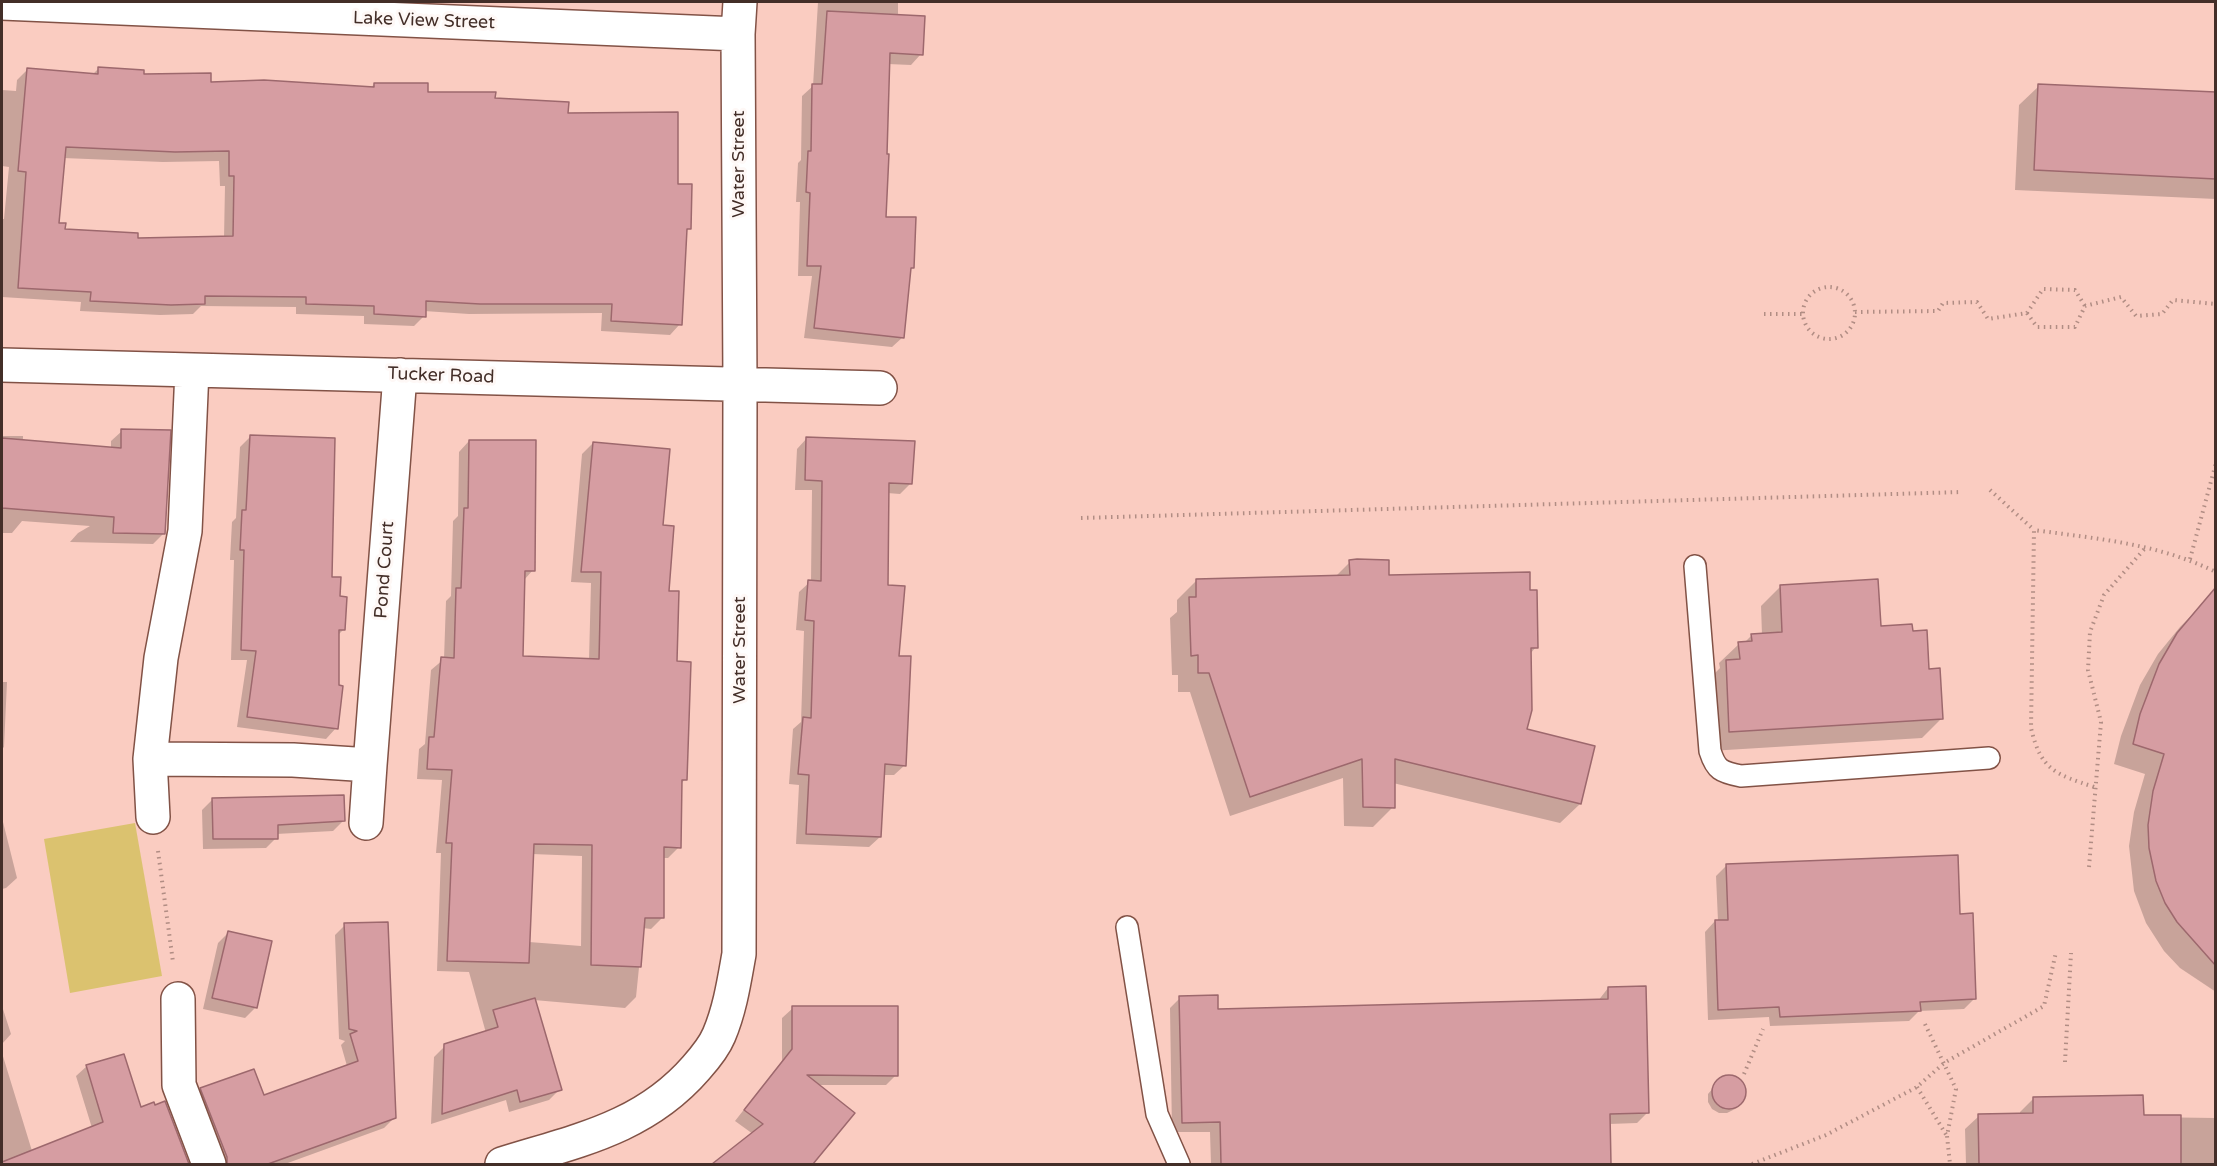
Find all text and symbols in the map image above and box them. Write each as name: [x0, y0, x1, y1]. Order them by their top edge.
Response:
street label: Lake View Street: [353, 8, 495, 34]
street label: Water Street: [728, 110, 750, 218]
street label: Tucker Road: [387, 363, 495, 389]
street label: Pond Court: [371, 521, 399, 619]
street label: Water Street: [729, 596, 751, 704]

